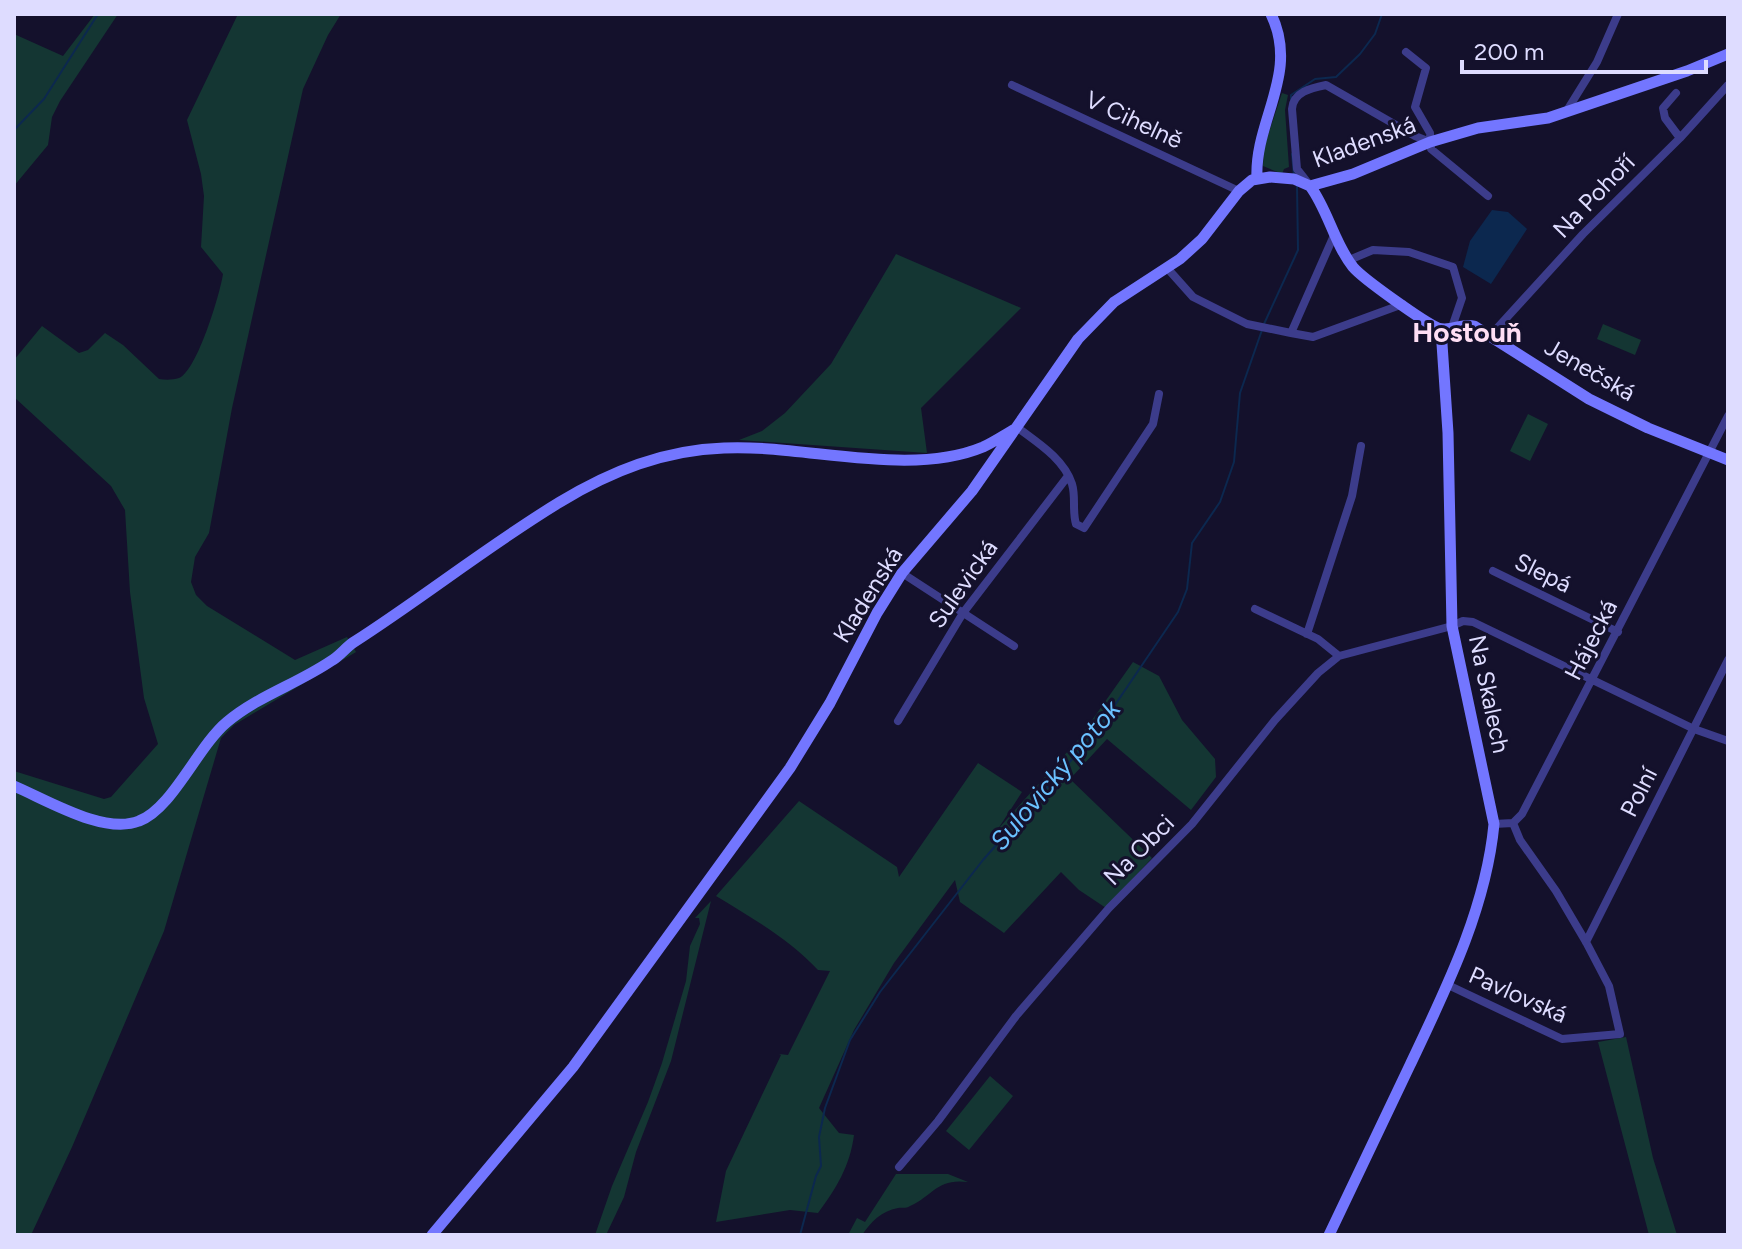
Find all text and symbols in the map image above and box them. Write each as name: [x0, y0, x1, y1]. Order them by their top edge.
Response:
scale bar: [1462, 24, 1706, 74]
text: 200 m: [1474, 37, 1545, 66]
street label: V Cihelně: [1081, 84, 1187, 155]
street label: Kladenská: [1308, 110, 1419, 174]
street label: Na Pohoří: [1547, 147, 1642, 244]
district label: Hostouň: [1412, 315, 1522, 349]
street label: Jenečská: [1540, 332, 1641, 407]
street label: Sulevická: [922, 534, 1003, 633]
street label: Kladenská: [827, 541, 908, 648]
street label: Slepá: [1510, 546, 1576, 599]
street label: Hájecká: [1558, 595, 1623, 685]
street label: Na Skalech: [1463, 632, 1516, 756]
water label: Sulovický potok: [983, 693, 1128, 856]
street label: Polní: [1614, 761, 1664, 821]
street label: Na Obci: [1097, 808, 1180, 891]
street label: Pavlovská: [1465, 960, 1572, 1029]

